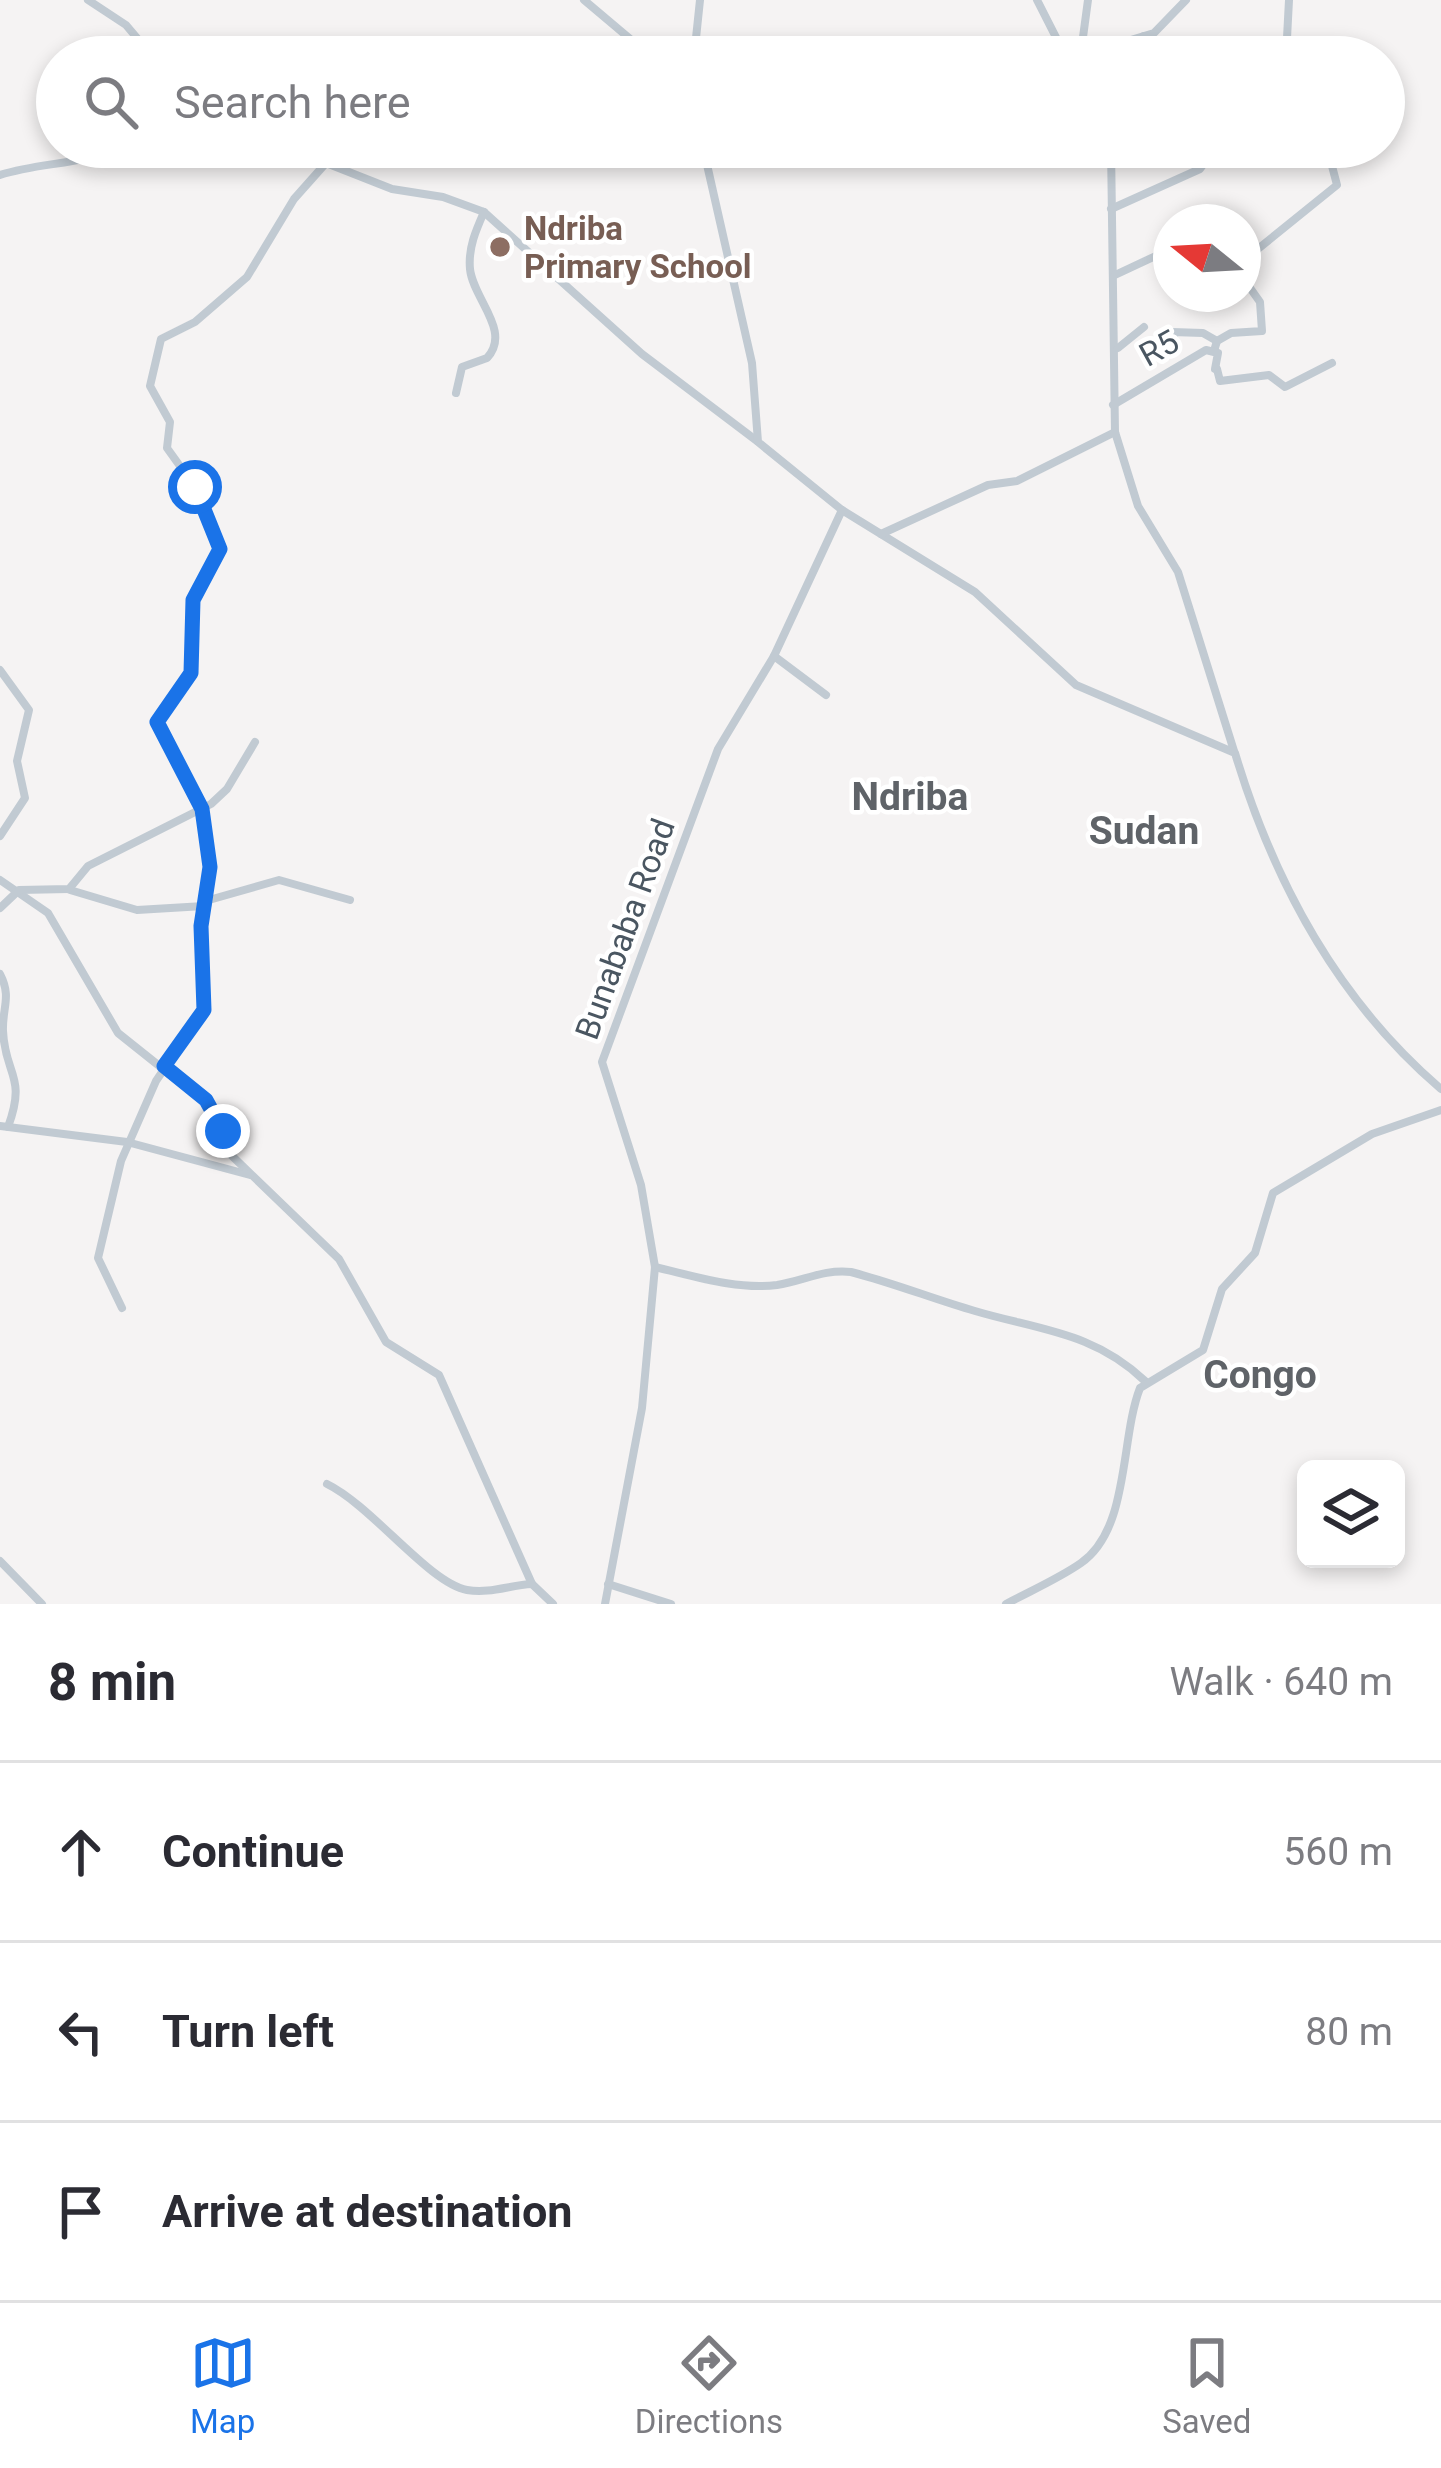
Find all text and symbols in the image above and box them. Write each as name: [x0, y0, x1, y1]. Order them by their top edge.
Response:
search box: [36, 36, 1405, 168]
icon: search: [78, 69, 144, 135]
text: Search here: [174, 76, 411, 129]
north arrow: [1153, 204, 1261, 312]
place label: Ndriba Primary School: [524, 209, 752, 286]
marker: Ndriba Primary School: [487, 234, 513, 260]
street label: R5: [1133, 322, 1185, 374]
route start: [168, 460, 222, 514]
district label: Ndriba: [852, 774, 968, 820]
district label: Sudan: [1089, 808, 1199, 854]
street label: Bunababa Road: [567, 813, 683, 1045]
route end: [196, 1104, 250, 1158]
district label: Congo: [1203, 1352, 1317, 1398]
map controls: [1297, 1460, 1405, 1568]
button: layers: [1297, 1460, 1405, 1568]
text: 8 min: [48, 1653, 176, 1712]
text: Walk · 640 m: [1169, 1659, 1393, 1705]
icon: ahead: [48, 1819, 114, 1885]
text: Continue: [162, 1825, 344, 1878]
text: 560 m: [1283, 1829, 1393, 1875]
icon: left: [48, 1999, 114, 2065]
text: Turn left: [162, 2005, 334, 2058]
text: 80 m: [1305, 2009, 1393, 2055]
icon: arrive: [48, 2179, 114, 2245]
text: Arrive at destination: [162, 2185, 573, 2238]
tab: Map: [190, 2330, 256, 2441]
tab: Directions: [635, 2330, 783, 2441]
tab: Saved: [1162, 2330, 1251, 2441]

